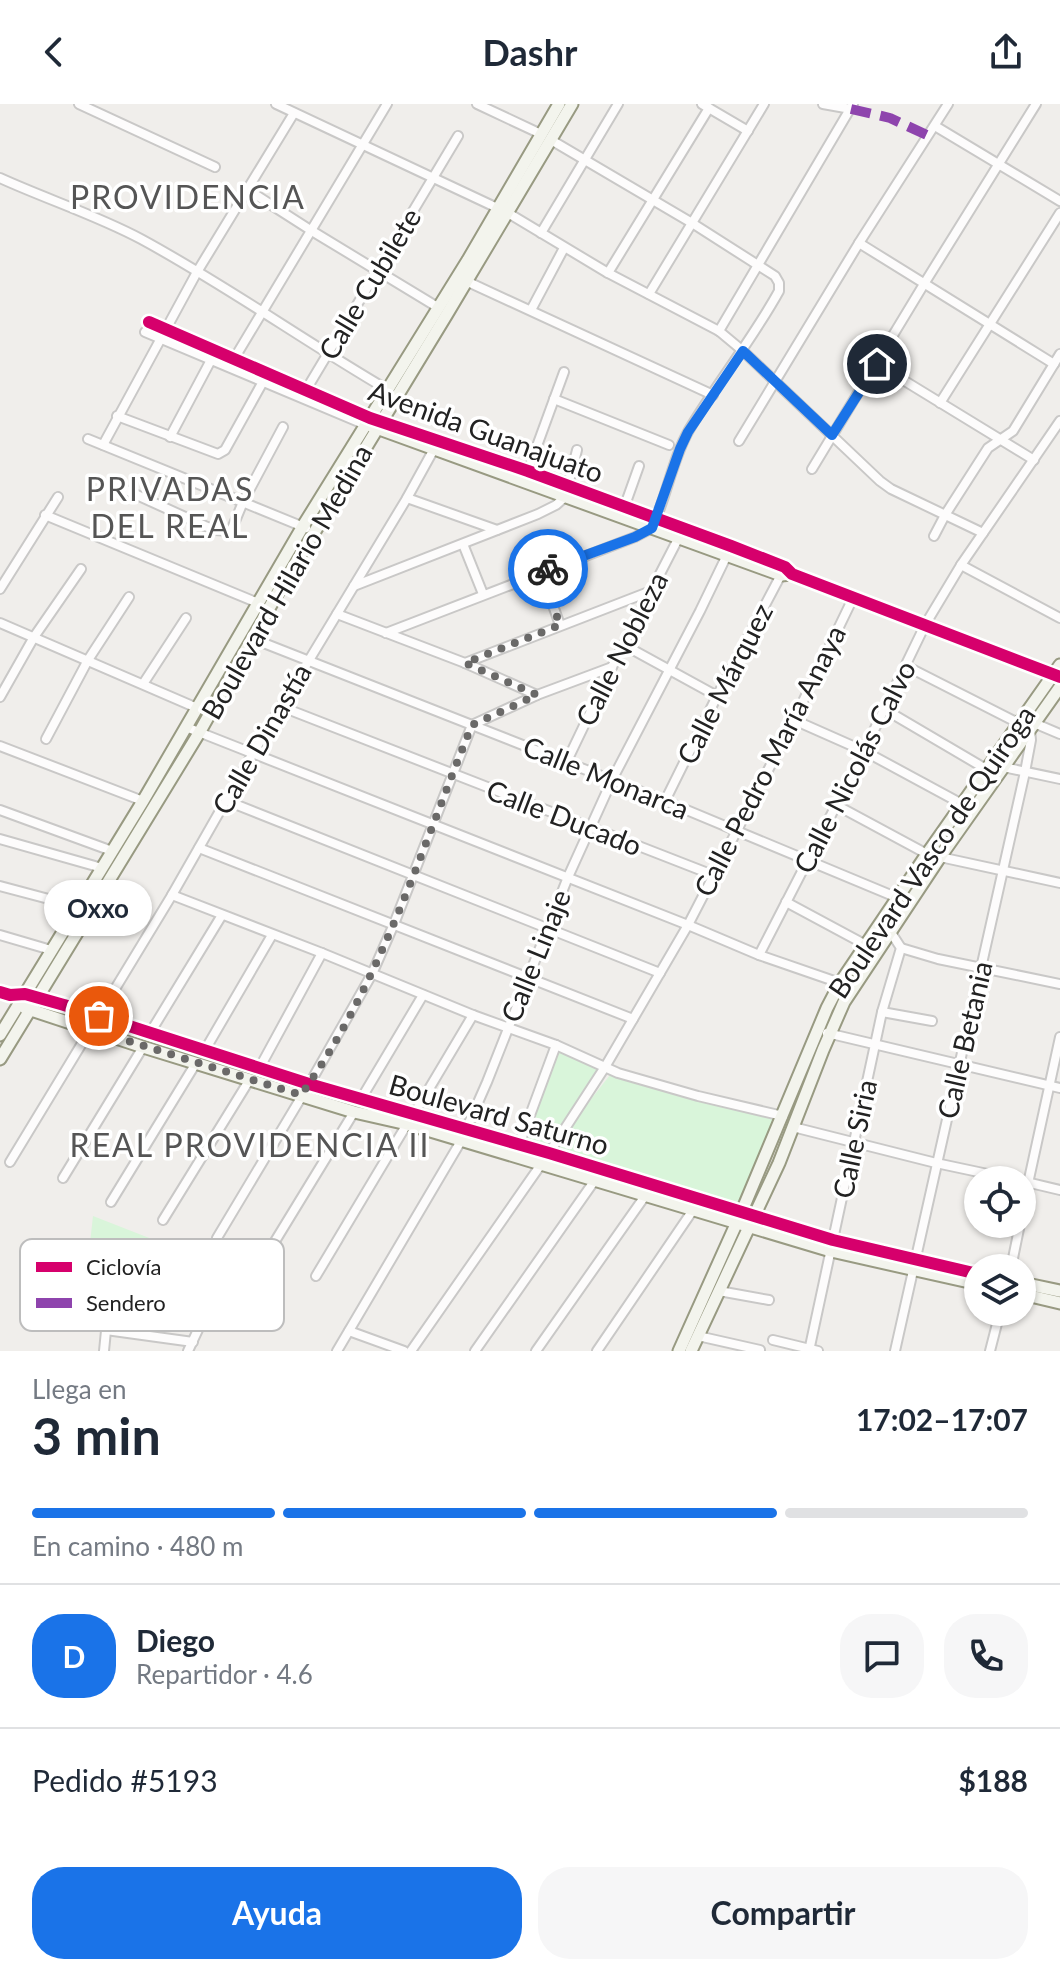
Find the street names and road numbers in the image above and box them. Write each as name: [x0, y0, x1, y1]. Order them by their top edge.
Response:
street label: Calle Cubilete: [311, 202, 428, 365]
street label: Avenida Guanajuato: [364, 373, 608, 489]
street label: Boulevard Hilario Medina: [193, 438, 379, 725]
street label: Calle Nobleza: [568, 566, 674, 731]
street label: Calle Márquez: [669, 598, 779, 770]
street label: Calle Pedro María Anaya: [686, 619, 852, 902]
street label: Calle Nicolás Calvo: [786, 655, 922, 878]
street label: Calle Dinastía: [204, 657, 318, 820]
street label: Boulevard Vasco de Quiroga: [821, 699, 1042, 1004]
street label: Calle Monarca: [519, 728, 694, 826]
street label: Calle Ducado: [482, 772, 647, 862]
street label: Calle Linaje: [493, 884, 577, 1027]
street label: Calle Betania: [929, 958, 999, 1122]
street label: Boulevard Saturno: [385, 1066, 613, 1162]
street label: Calle Siria: [825, 1076, 883, 1201]

